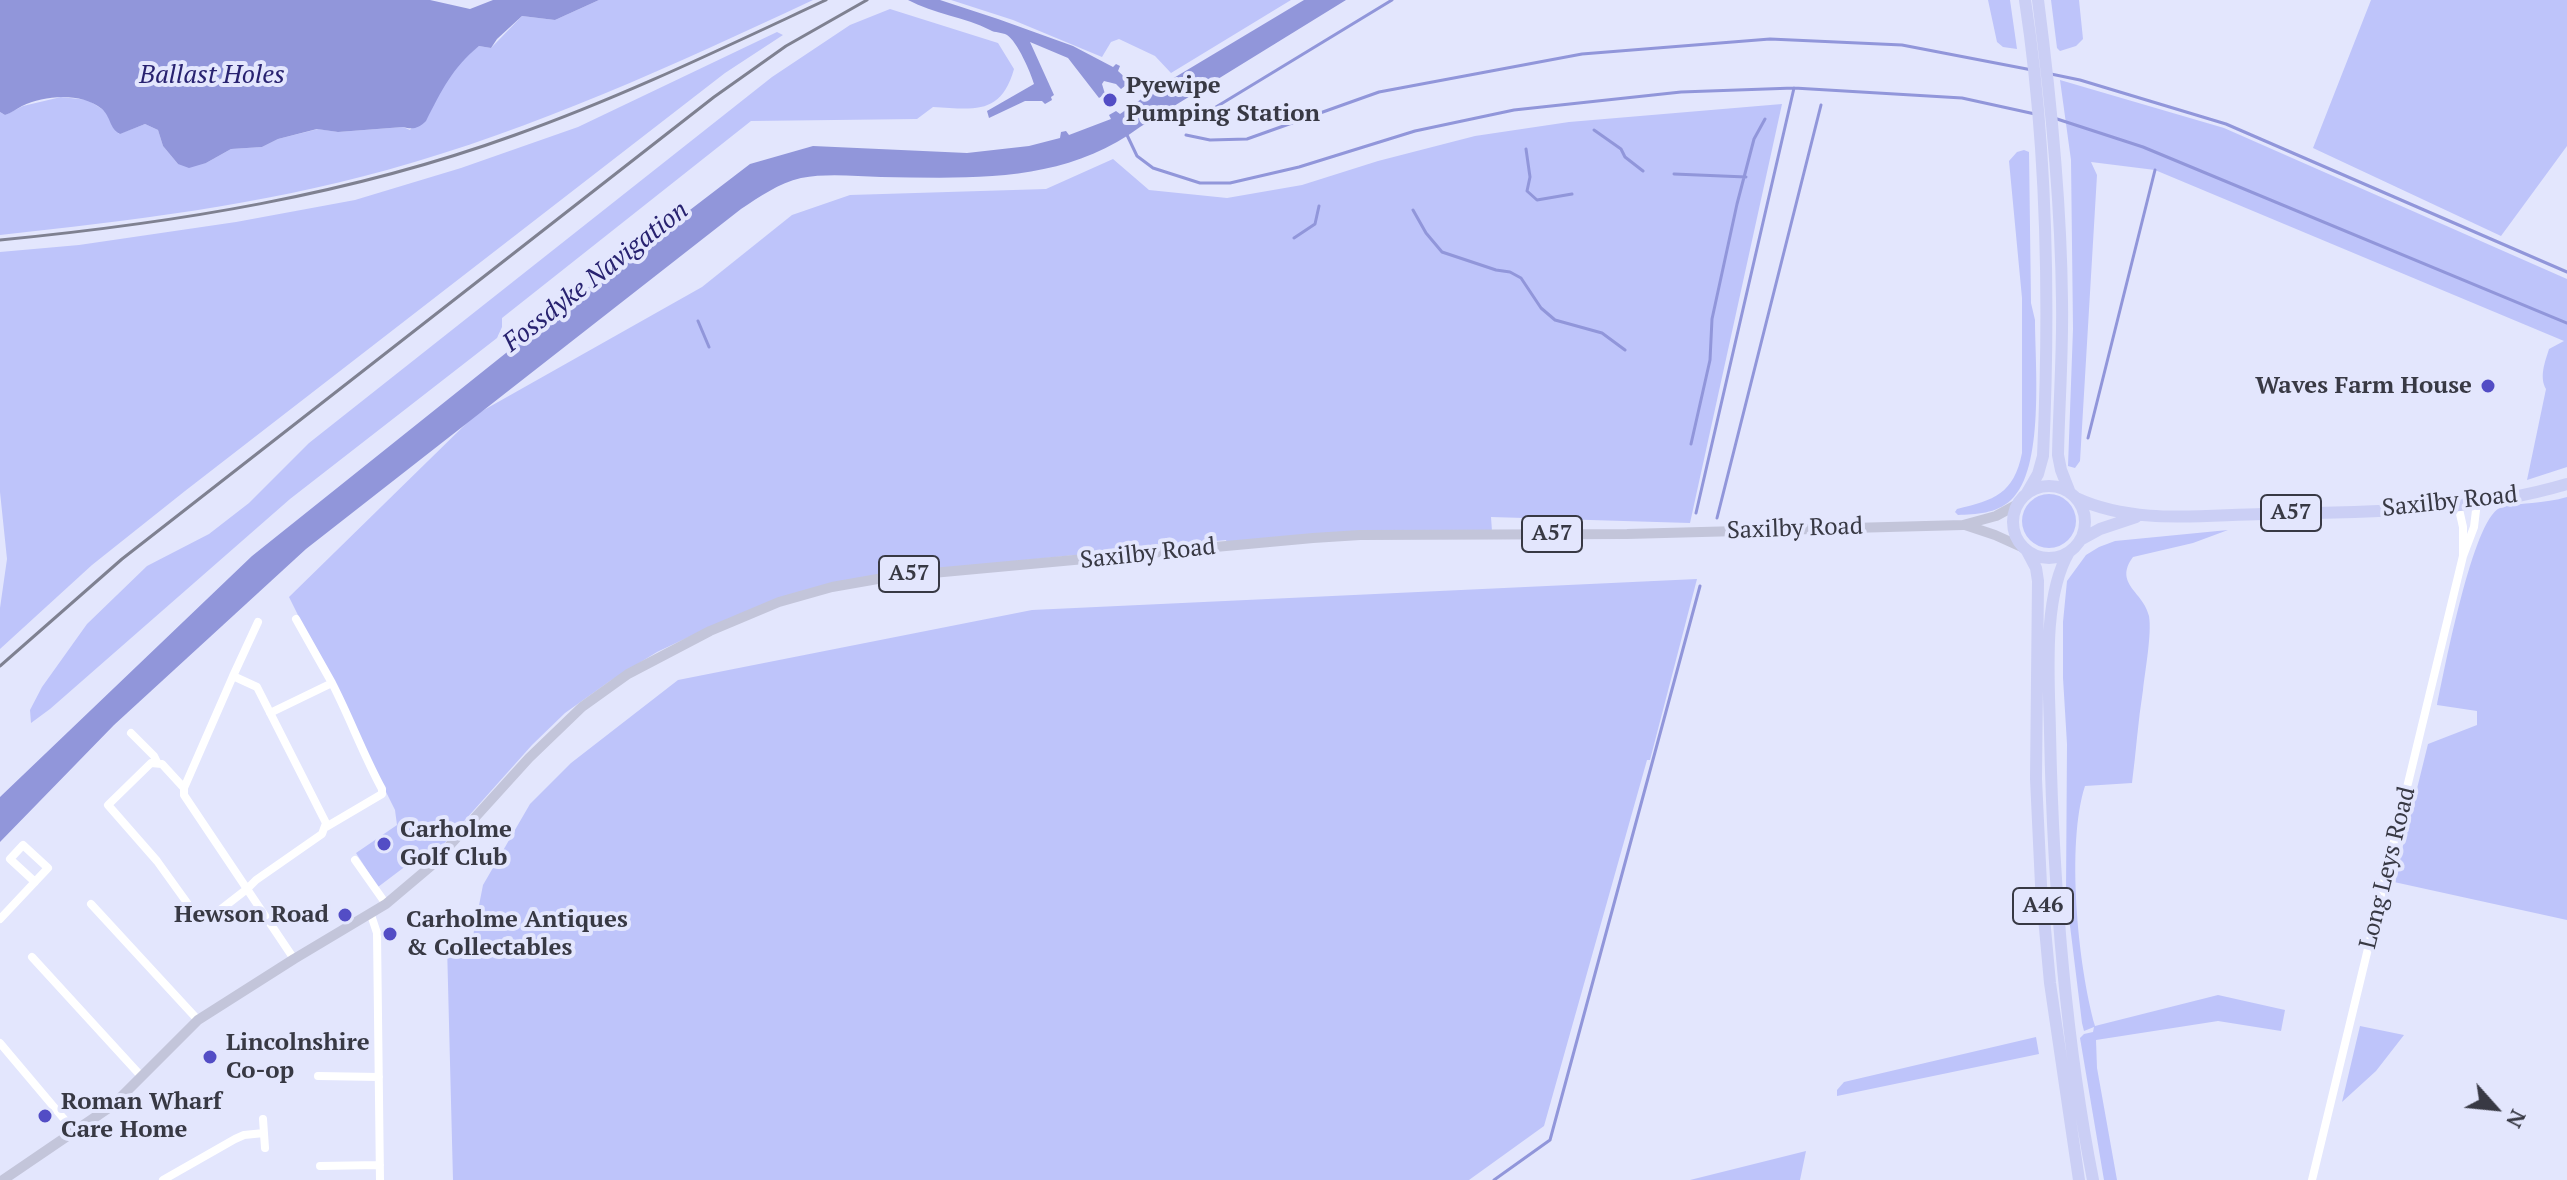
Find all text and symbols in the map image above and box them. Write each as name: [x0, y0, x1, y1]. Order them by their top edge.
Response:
water label: Ballast Holes: [139, 60, 285, 92]
place label: Pyewipe Pumping Station: [1126, 72, 1320, 128]
marker: Pyewipe Pumping Station: [1101, 91, 1119, 109]
water label: Fossdyke Navigation: [497, 195, 695, 359]
place label: Waves Farm House: [2255, 372, 2472, 400]
marker: Waves Farm House: [2479, 377, 2497, 395]
street label: Saxilby Road: [2381, 481, 2519, 523]
road number: A57: [2261, 495, 2321, 531]
street label: Saxilby Road: [1727, 512, 1863, 546]
road number: A57: [1522, 516, 1582, 552]
street label: Saxilby Road: [1079, 533, 1217, 575]
road number: A57: [879, 556, 939, 592]
street label: Long Leys Road: [2354, 784, 2422, 952]
place label: Carholme Golf Club: [400, 816, 512, 872]
marker: Carholme Golf Club: [375, 835, 393, 853]
road number: A46: [2013, 888, 2073, 924]
place label: Hewson Road: [174, 901, 329, 929]
marker: Hewson Road: [336, 906, 354, 924]
place label: Carholme Antiques & Collectables: [406, 906, 628, 962]
marker: Carholme Antiques & Collectables: [381, 925, 399, 943]
place label: Lincolnshire Co-op: [226, 1029, 370, 1085]
marker: Lincolnshire Co-op: [201, 1048, 219, 1066]
north arrow: [2455, 1068, 2535, 1148]
place label: Roman Wharf Care Home: [61, 1088, 222, 1144]
text: N: [2500, 1105, 2534, 1133]
marker: Roman Wharf Care Home: [36, 1107, 54, 1125]

